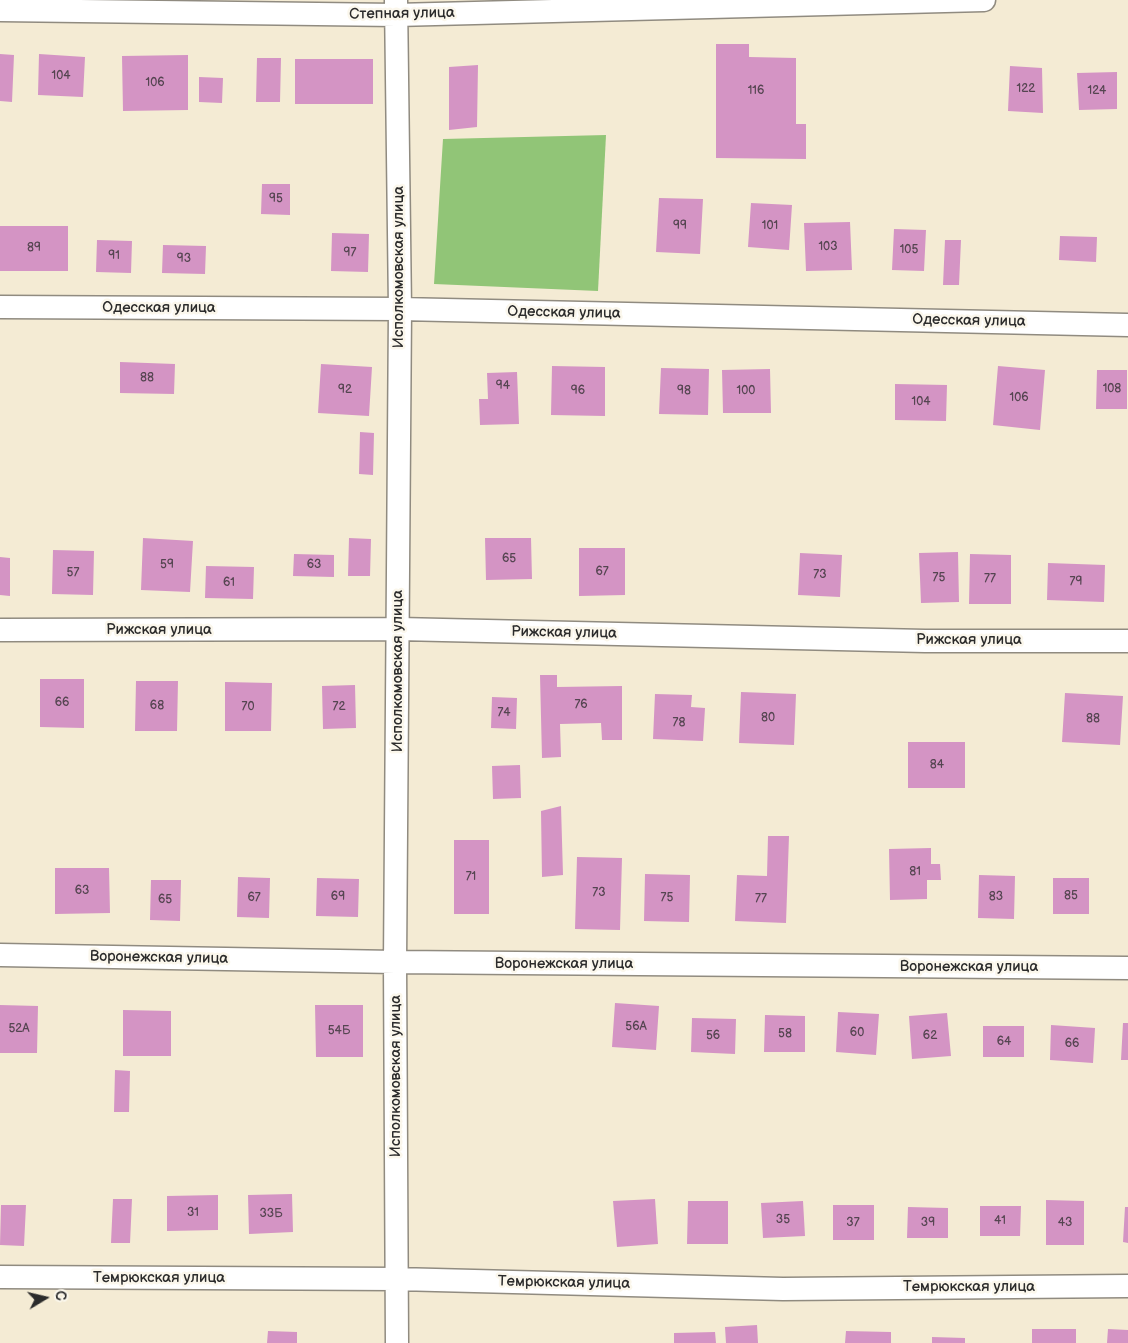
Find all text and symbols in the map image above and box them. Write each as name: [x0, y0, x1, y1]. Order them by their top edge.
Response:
street label: Степная улица: [349, 4, 455, 24]
house number: 104: [51, 69, 71, 83]
house number: 106: [145, 76, 165, 90]
house number: 122: [1017, 82, 1035, 96]
house number: 116: [748, 84, 764, 98]
house number: 124: [1088, 84, 1106, 98]
street label: Исполкомовская улица: [390, 186, 408, 348]
house number: 95: [269, 192, 283, 206]
house number: 99: [673, 219, 687, 233]
house number: 101: [762, 219, 778, 233]
house number: 103: [818, 240, 838, 254]
house number: 89: [27, 241, 41, 255]
house number: 105: [900, 243, 918, 257]
house number: 97: [344, 246, 356, 260]
house number: 91: [108, 249, 120, 263]
house number: 93: [177, 252, 191, 266]
street label: Одесская улица: [102, 299, 216, 317]
street label: Одесская улица: [507, 303, 621, 323]
street label: Одесская улица: [912, 311, 1026, 331]
house number: 88: [140, 371, 154, 385]
house number: 94: [496, 379, 510, 393]
house number: 108: [1103, 382, 1121, 396]
house number: 92: [338, 383, 352, 397]
house number: 96: [571, 384, 585, 398]
house number: 98: [677, 384, 691, 398]
house number: 100: [737, 384, 755, 398]
house number: 106: [1009, 391, 1029, 405]
house number: 104: [911, 395, 931, 409]
house number: 65: [502, 552, 516, 566]
house number: 59: [160, 558, 174, 572]
house number: 63: [307, 558, 321, 572]
house number: 67: [595, 565, 609, 579]
house number: 57: [67, 566, 79, 580]
house number: 73: [813, 568, 827, 582]
house number: 75: [933, 571, 945, 585]
house number: 77: [984, 572, 996, 586]
house number: 79: [1070, 575, 1082, 589]
house number: 61: [223, 576, 235, 590]
street label: Исполкомовская улица: [389, 590, 407, 752]
street label: Рижская улица: [106, 621, 212, 639]
street label: Рижская улица: [511, 623, 617, 643]
street label: Рижская улица: [916, 631, 1022, 649]
house number: 66: [55, 696, 69, 710]
house number: 76: [574, 698, 588, 712]
house number: 68: [150, 699, 164, 713]
house number: 70: [242, 700, 254, 714]
house number: 72: [333, 700, 345, 714]
house number: 74: [497, 706, 511, 720]
house number: 80: [761, 711, 775, 725]
house number: 88: [1086, 712, 1100, 726]
house number: 78: [673, 716, 685, 730]
house number: 84: [930, 758, 944, 772]
house number: 81: [909, 865, 921, 879]
house number: 71: [466, 870, 476, 884]
house number: 63: [75, 884, 89, 898]
house number: 73: [592, 886, 606, 900]
house number: 85: [1064, 889, 1078, 903]
house number: 69: [331, 890, 345, 904]
house number: 83: [989, 890, 1003, 904]
house number: 67: [247, 891, 261, 905]
house number: 75: [661, 891, 673, 905]
house number: 77: [755, 892, 767, 906]
house number: 65: [158, 893, 172, 907]
street label: Воронежская улица: [90, 948, 228, 968]
street label: Воронежская улица: [495, 955, 633, 973]
street label: Воронежская улица: [900, 958, 1038, 976]
street label: Исполкомовская улица: [387, 995, 405, 1157]
house number: 56А: [625, 1020, 647, 1034]
house number: 52А: [8, 1022, 30, 1036]
house number: 54Б: [328, 1024, 350, 1038]
house number: 60: [850, 1026, 864, 1040]
house number: 58: [778, 1027, 792, 1041]
house number: 56: [706, 1029, 720, 1043]
house number: 62: [923, 1029, 937, 1043]
house number: 64: [997, 1035, 1011, 1049]
house number: 66: [1065, 1037, 1079, 1051]
house number: 31: [187, 1206, 199, 1220]
house number: 33Б: [259, 1207, 283, 1221]
house number: 35: [776, 1213, 790, 1227]
house number: 41: [994, 1214, 1006, 1228]
house number: 37: [846, 1216, 860, 1230]
house number: 39: [921, 1216, 935, 1230]
house number: 43: [1058, 1216, 1072, 1230]
street label: Темрюкская улица: [93, 1269, 225, 1287]
north arrow: [20, 1273, 70, 1323]
street label: Темрюкская улица: [498, 1273, 630, 1293]
street label: Темрюкская улица: [903, 1278, 1035, 1296]
text: С: [51, 1289, 69, 1302]

